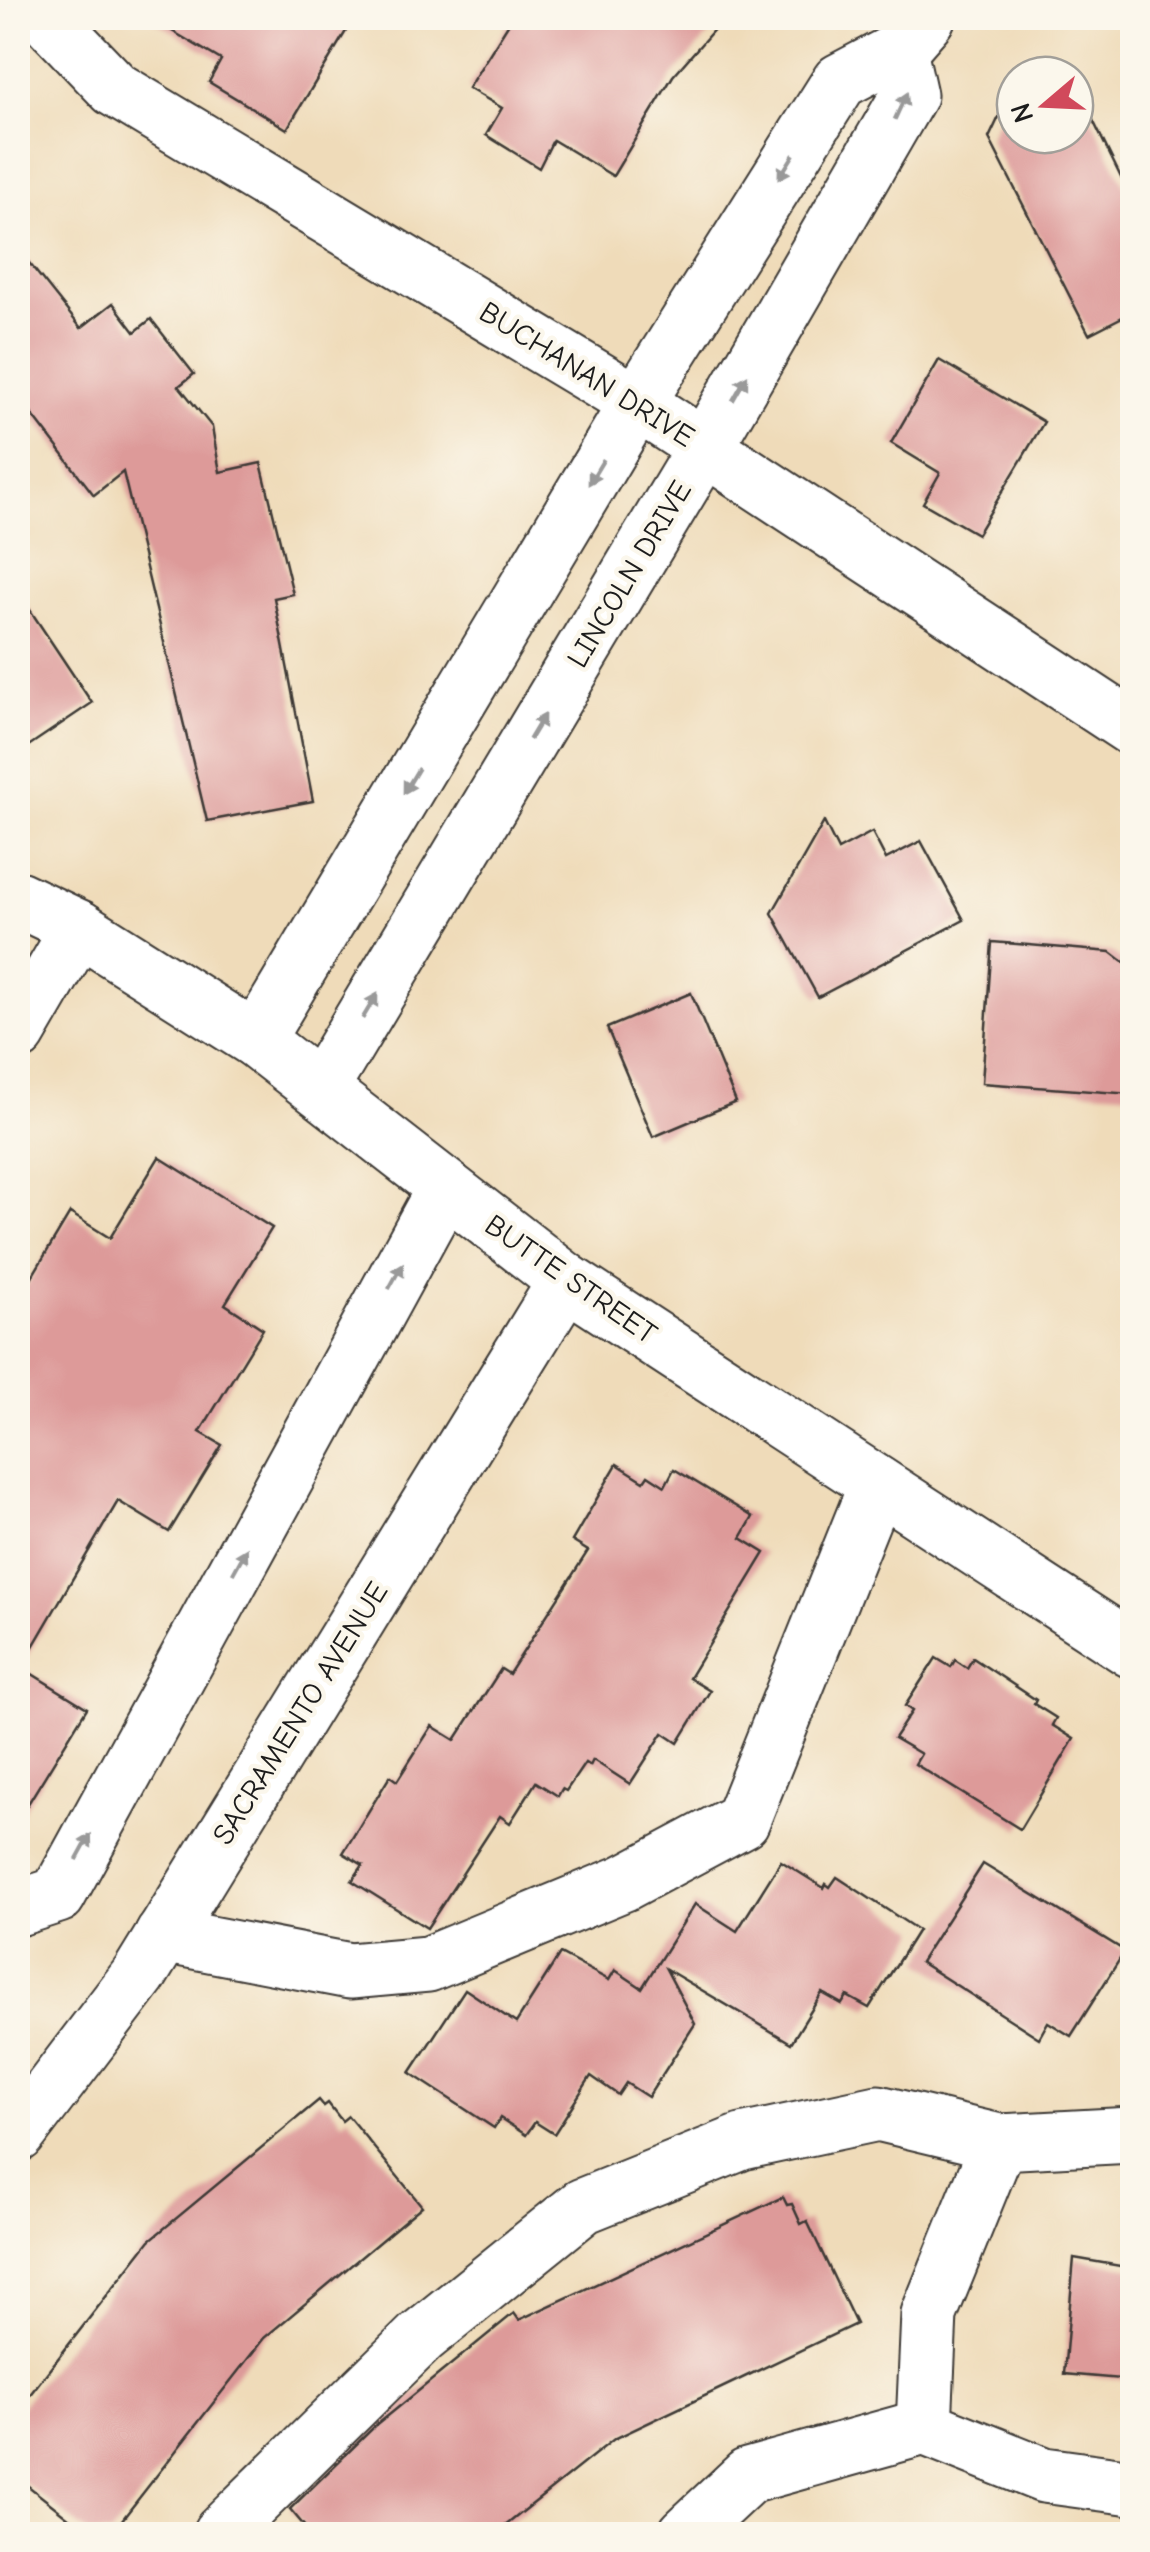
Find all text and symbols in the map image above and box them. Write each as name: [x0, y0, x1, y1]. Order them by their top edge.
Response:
north arrow: [995, 55, 1095, 155]
one-way arrow: [892, 91, 909, 120]
text: N: [1004, 99, 1040, 127]
one-way arrow: [777, 153, 796, 180]
street label: BUCHANAN DRIVE: [473, 294, 701, 455]
one-way arrow: [731, 373, 748, 402]
one-way arrow: [588, 458, 605, 486]
street label: LINCOLN DRIVE: [560, 475, 699, 674]
one-way arrow: [528, 713, 545, 741]
one-way arrow: [403, 767, 420, 795]
one-way arrow: [361, 992, 378, 1020]
street label: BUTTE STREET: [478, 1207, 663, 1352]
one-way arrow: [388, 1262, 405, 1291]
one-way arrow: [232, 1547, 249, 1576]
street label: SACRAMENTO AVENUE: [205, 1576, 395, 1851]
one-way arrow: [76, 1832, 93, 1861]

